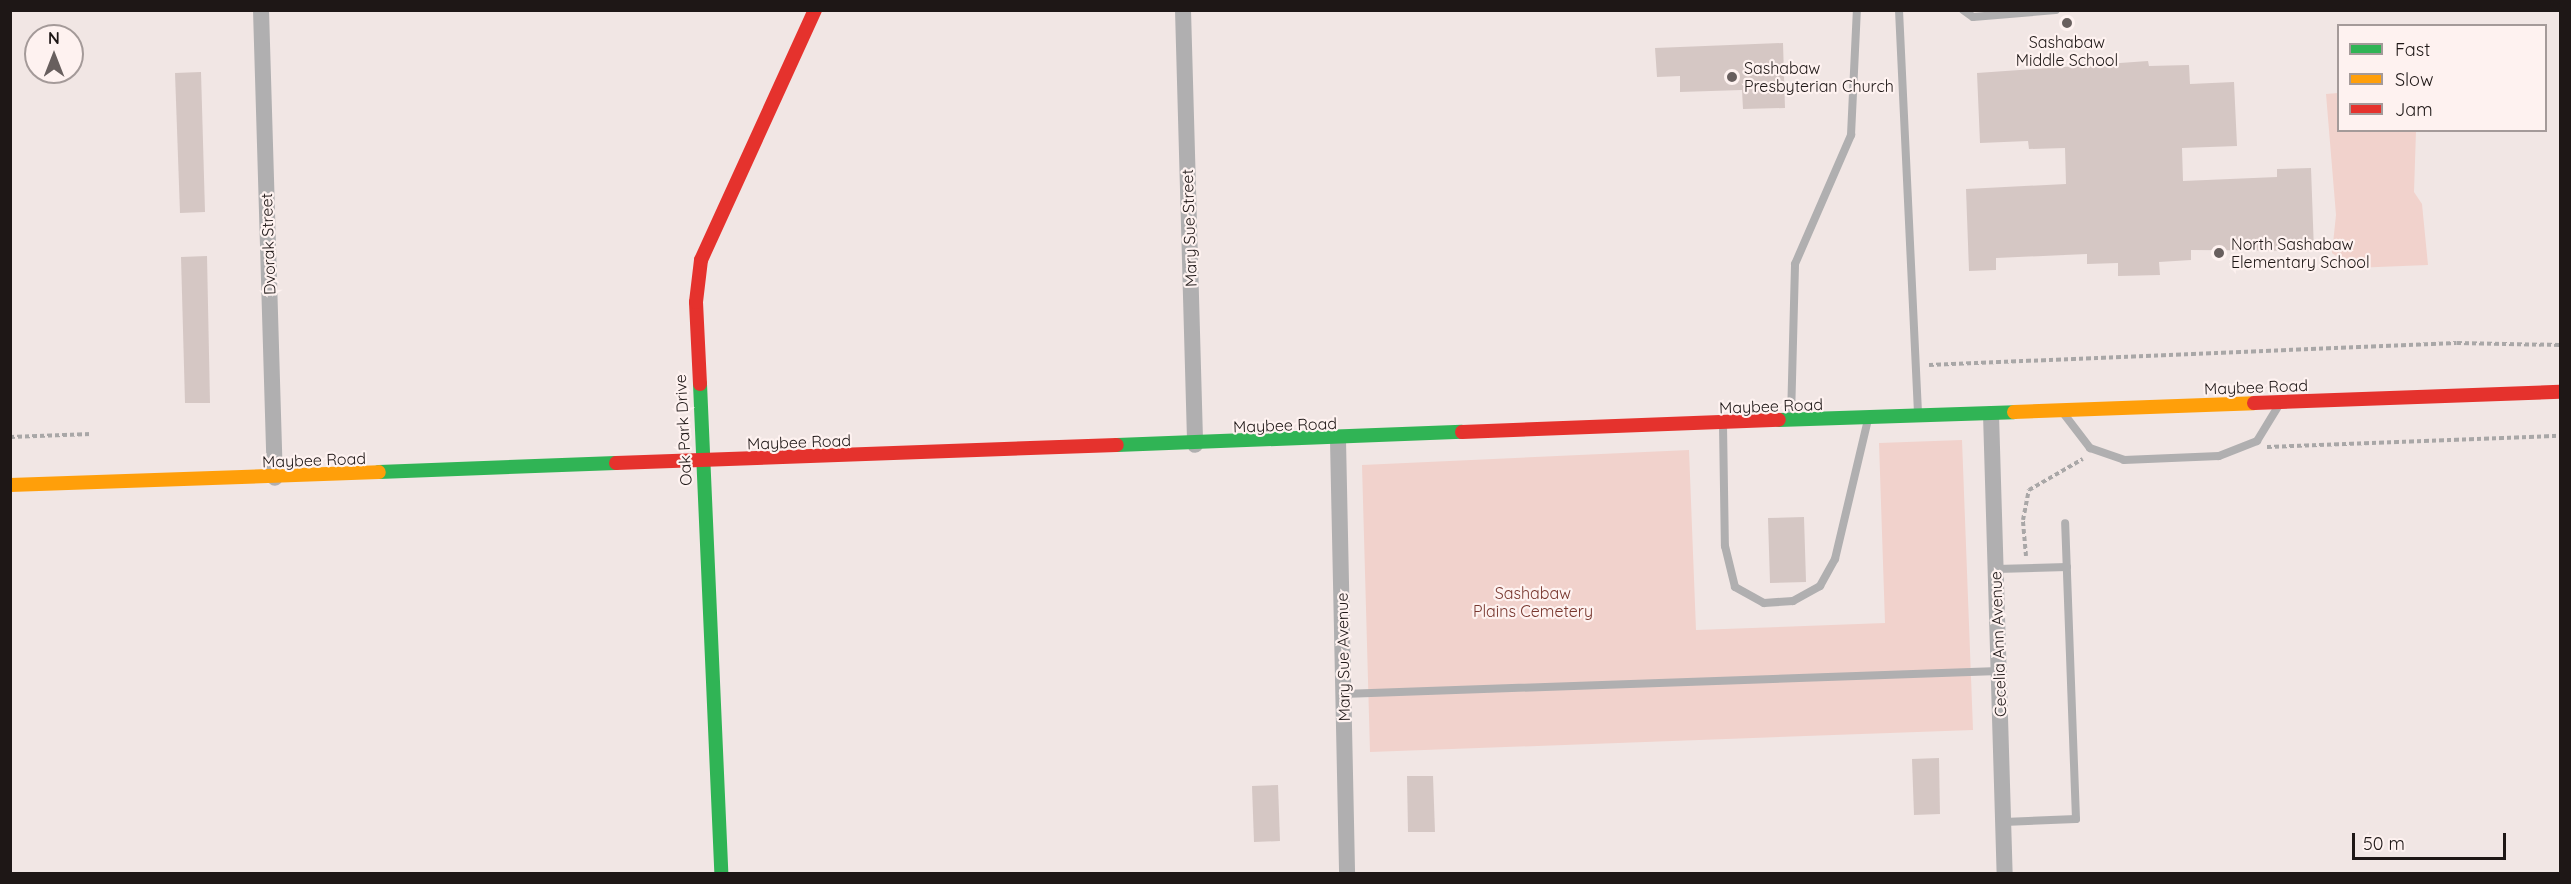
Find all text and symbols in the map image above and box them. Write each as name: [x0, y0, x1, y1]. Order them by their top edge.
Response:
marker: Sashabaw Middle School: [2060, 16, 2074, 30]
north arrow: [24, 24, 84, 84]
legend: [2337, 24, 2547, 132]
text: N: [48, 28, 60, 48]
place label: Sashabaw Middle School: [2016, 32, 2118, 70]
text: Fast: [2395, 38, 2430, 61]
place label: Sashabaw Presbyterian Church: [1744, 58, 1894, 96]
text: Slow: [2395, 68, 2433, 91]
marker: Sashabaw Presbyterian Church: [1725, 70, 1739, 84]
text: Jam: [2395, 98, 2433, 121]
street label: Mary Sue Street: [1177, 169, 1201, 287]
street label: Dvorak Street: [257, 193, 279, 295]
place label: North Sashabaw Elementary School: [2231, 234, 2370, 272]
marker: North Sashabaw Elementary School: [2212, 246, 2226, 260]
street label: Oak Park Drive: [670, 374, 696, 486]
street label: Maybee Road: [2204, 376, 2308, 398]
street label: Maybee Road: [1719, 395, 1823, 417]
street label: Maybee Road: [1233, 414, 1337, 436]
street label: Maybee Road: [747, 431, 851, 453]
street label: Maybee Road: [262, 449, 366, 471]
street label: Cecelia Ann Avenue: [1986, 571, 2010, 717]
park label: Sashabaw Plains Cemetery: [1473, 583, 1593, 621]
street label: Mary Sue Avenue: [1332, 592, 1354, 722]
scale bar: [2355, 821, 2510, 859]
text: 50 m: [2363, 832, 2405, 855]

